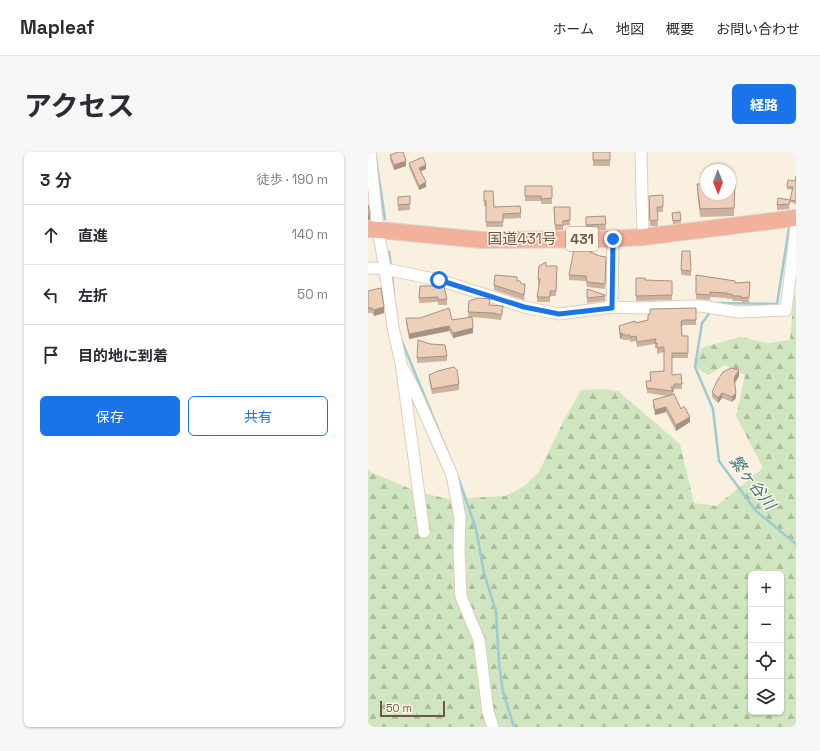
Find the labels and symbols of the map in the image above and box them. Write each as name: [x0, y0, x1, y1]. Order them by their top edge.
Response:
north arrow: [700, 164, 736, 200]
road number: 431: [566, 227, 598, 251]
street label: 国道431号: [487, 229, 557, 248]
route end: [604, 230, 622, 248]
route start: [430, 271, 448, 289]
water label: 繁ヶ谷川: [725, 451, 782, 516]
scale bar: [380, 699, 445, 718]

